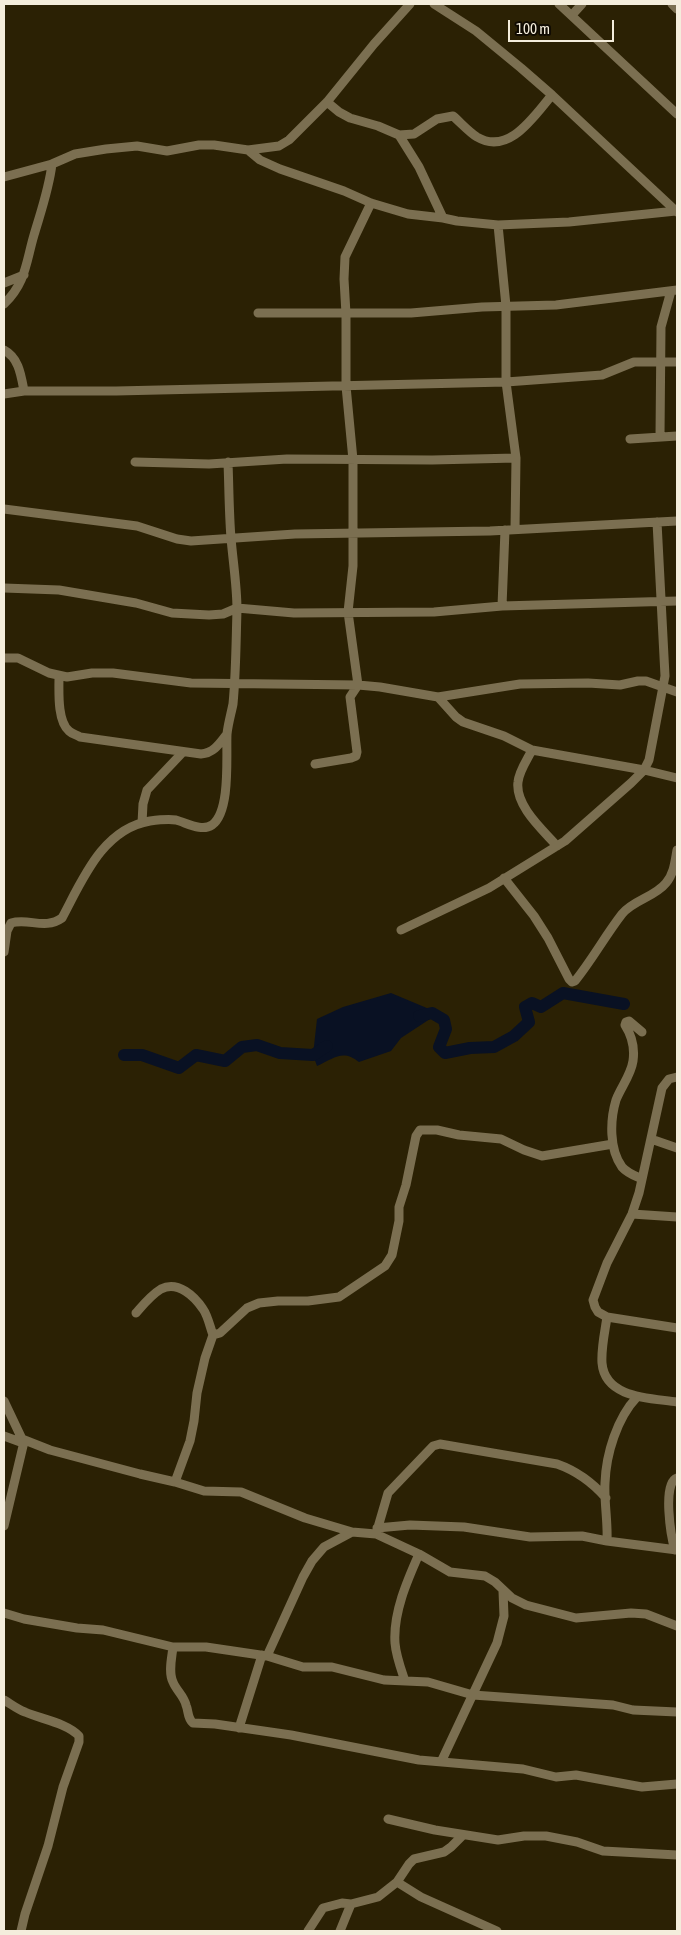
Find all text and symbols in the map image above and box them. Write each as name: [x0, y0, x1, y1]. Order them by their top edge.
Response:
scale bar: [511, 10, 617, 42]
text: 100 m: [516, 20, 550, 37]

